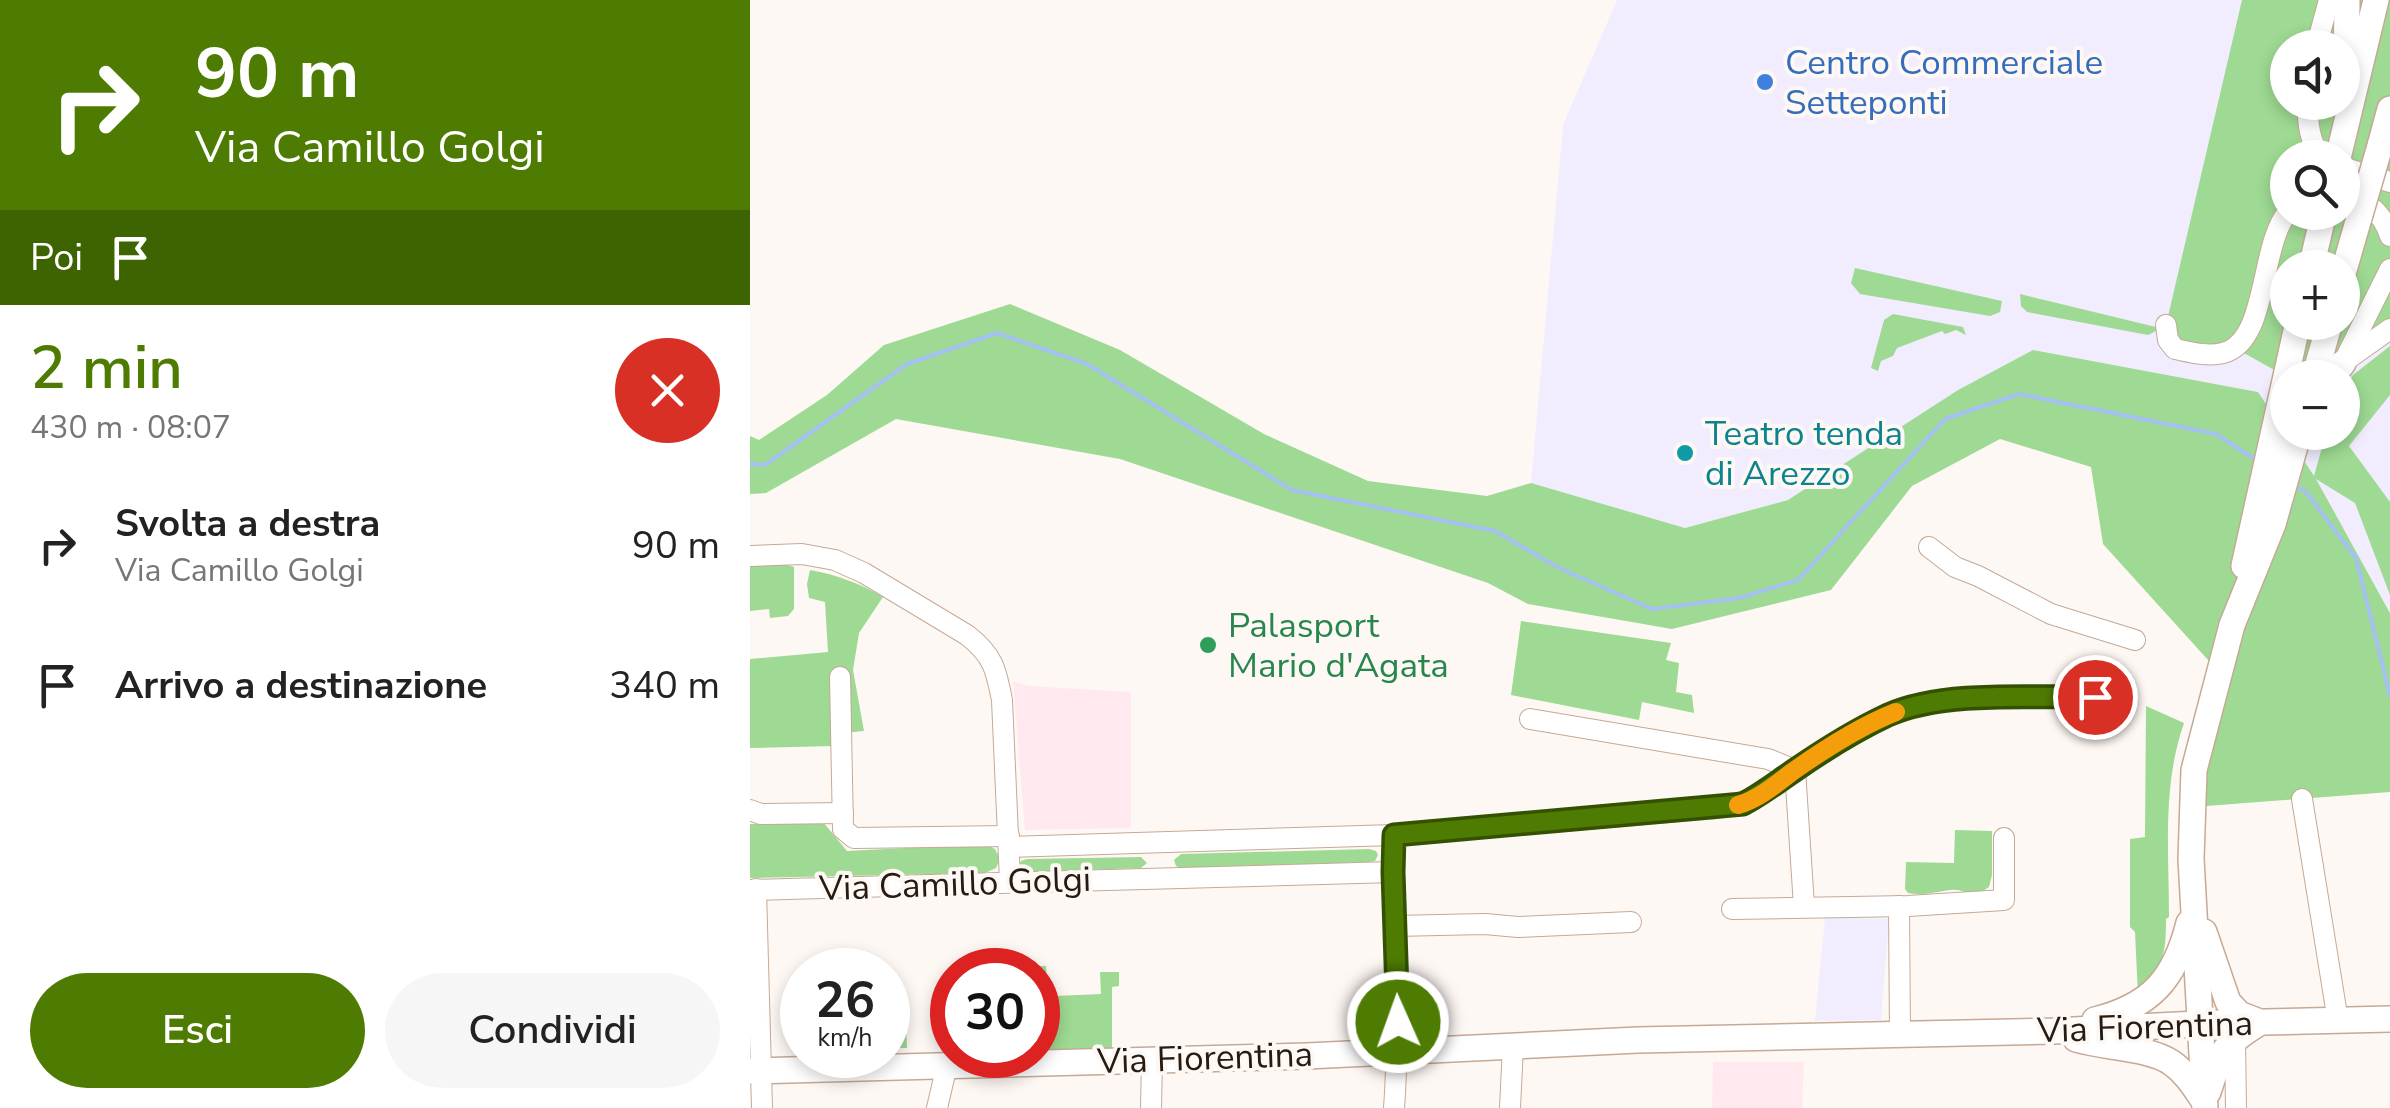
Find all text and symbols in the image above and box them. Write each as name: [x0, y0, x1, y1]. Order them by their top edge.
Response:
text: 90 m: [195, 26, 359, 122]
map controls: [2270, 30, 2360, 450]
button: sound: [2270, 30, 2360, 120]
place label: Centro Commerciale Setteponti: [1785, 39, 2103, 126]
icon: right: [30, 40, 160, 170]
marker: Centro Commerciale Setteponti: [1754, 71, 1776, 93]
text: Via Camillo Golgi: [195, 117, 545, 178]
button: search: [2270, 140, 2360, 230]
icon: arrive: [103, 230, 158, 285]
text: Poi: [30, 232, 83, 283]
button: +: [2270, 250, 2360, 340]
text: 2 min: [30, 327, 183, 409]
button: close: [615, 338, 720, 443]
button: −: [2270, 360, 2360, 450]
text: 430 m · 08:07: [30, 406, 231, 449]
place label: Teatro tenda di Arezzo: [1705, 410, 1903, 497]
marker: Teatro tenda di Arezzo: [1674, 442, 1696, 464]
text: Svolta a destra: [115, 498, 380, 549]
icon: right: [30, 518, 85, 573]
text: 90 m: [632, 520, 720, 571]
text: Via Camillo Golgi: [115, 549, 364, 592]
place label: Palasport Mario d'Agata: [1228, 602, 1449, 689]
marker: Palasport Mario d'Agata: [1197, 634, 1219, 656]
pin: [2053, 655, 2138, 740]
icon: arrive: [30, 658, 85, 713]
text: Arrivo a destinazione: [115, 660, 487, 711]
text: 340 m: [609, 660, 720, 711]
icon: arrive: [2068, 670, 2123, 725]
street label: Via Camillo Golgi: [817, 856, 1092, 912]
speed limit sign: 30: [930, 948, 1060, 1078]
text: 26: [815, 966, 875, 1035]
position arrow: [1346, 970, 1450, 1074]
button: Esci: [30, 973, 365, 1088]
button: Condividi: [385, 973, 720, 1088]
street label: Via Fiorentina: [2035, 1000, 2254, 1054]
text: km/h: [817, 1021, 873, 1055]
street label: Via Fiorentina: [1095, 1031, 1314, 1085]

